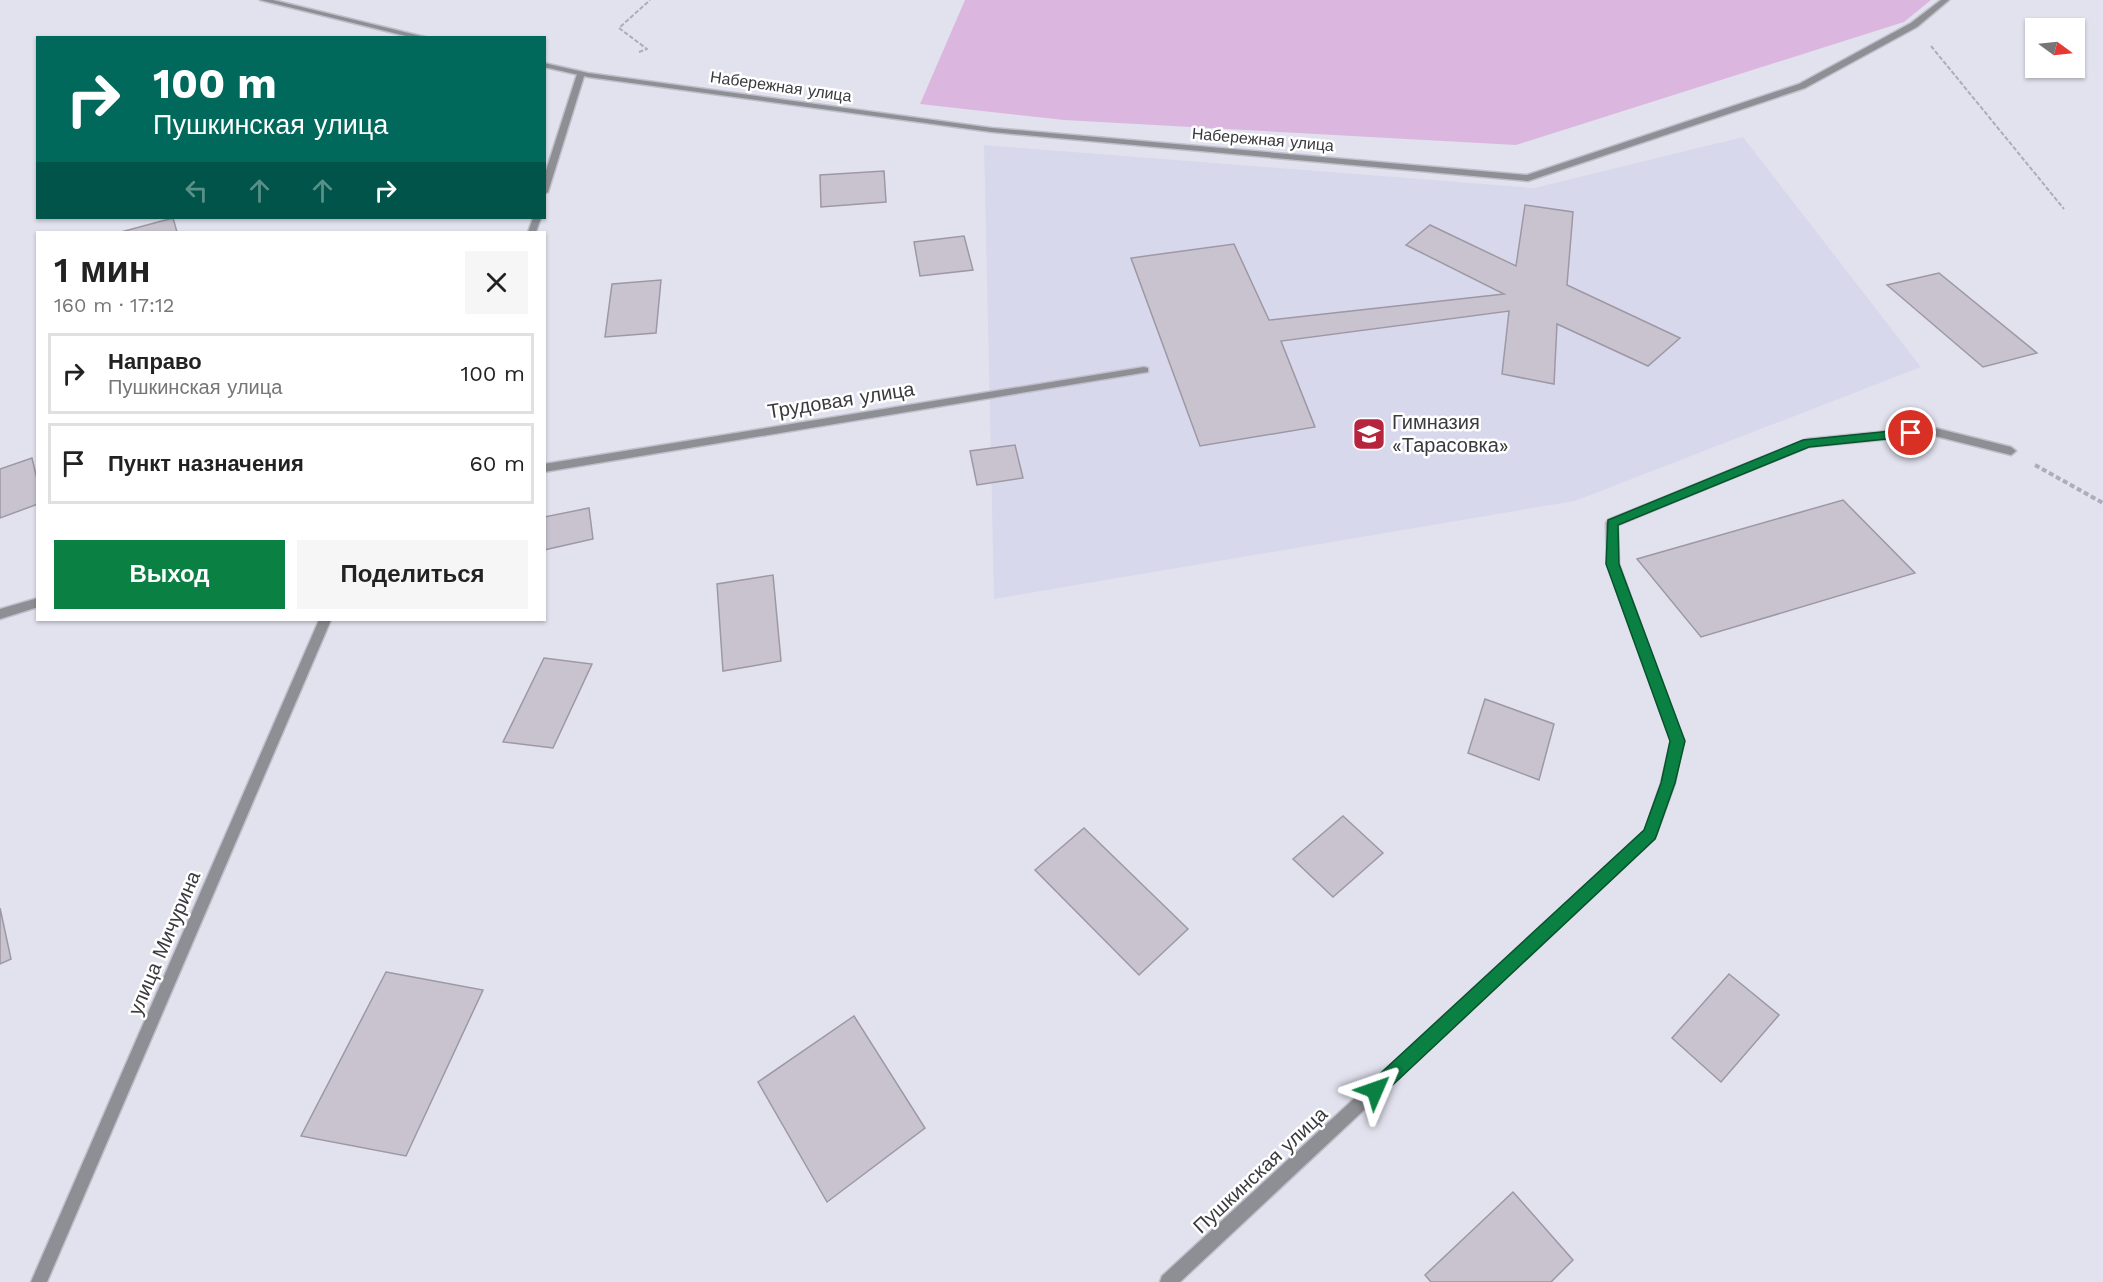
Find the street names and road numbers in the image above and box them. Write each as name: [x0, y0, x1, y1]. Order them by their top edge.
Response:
street label: Набережная улица: [709, 67, 853, 106]
street label: Набережная улица: [1191, 124, 1335, 155]
street label: Трудовая улица: [766, 376, 917, 423]
street label: улица Мичурина: [123, 866, 206, 1019]
street label: Пушкинская улица: [1188, 1101, 1333, 1238]

